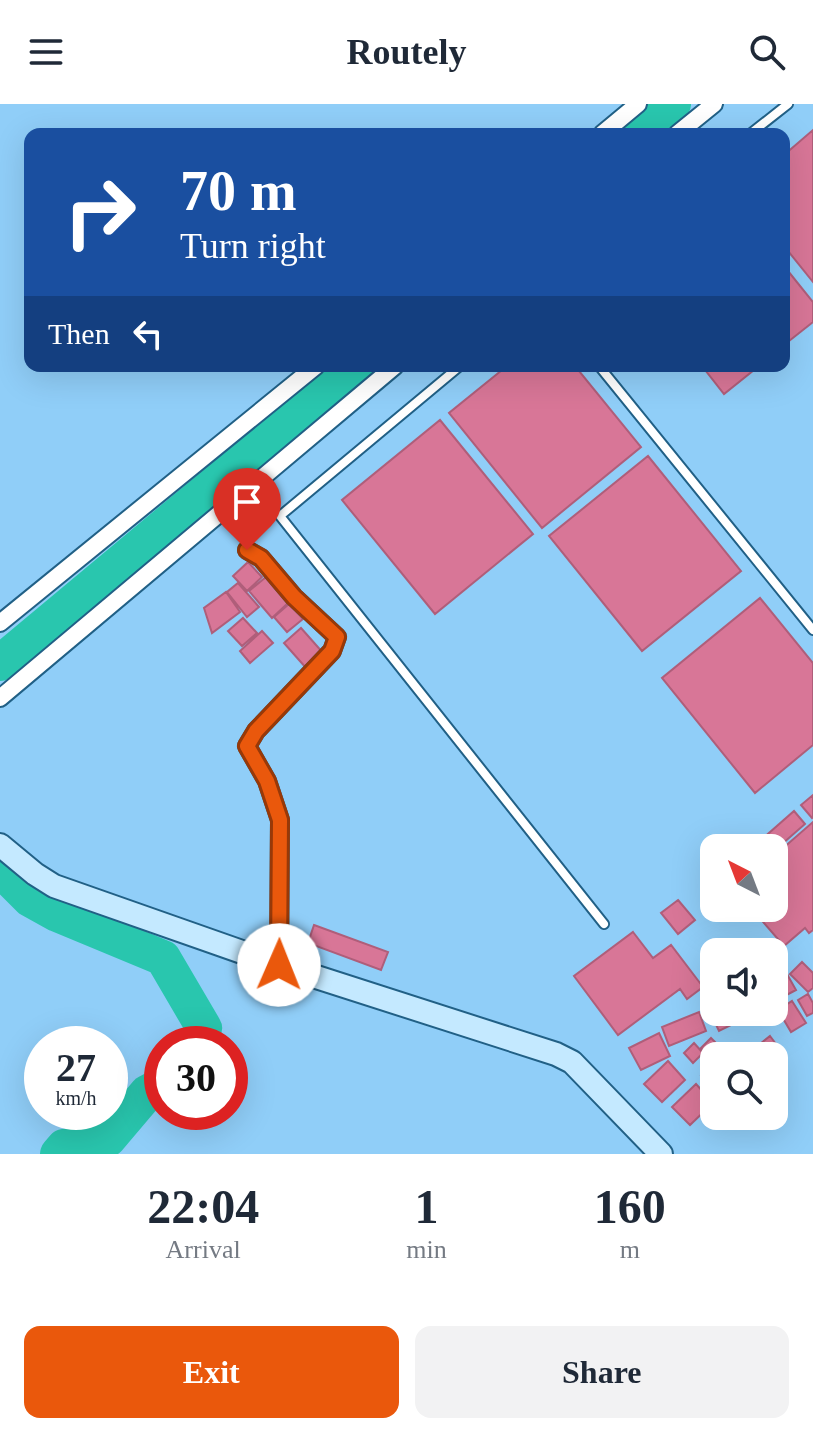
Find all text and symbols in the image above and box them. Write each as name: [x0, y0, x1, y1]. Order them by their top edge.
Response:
icon: menu: [24, 30, 68, 74]
icon: search: [745, 30, 789, 74]
text: Routely: [347, 32, 467, 72]
icon: right: [48, 160, 152, 264]
text: 70 m: [180, 160, 297, 222]
text: Turn right: [180, 226, 326, 266]
icon: left: [126, 312, 170, 356]
text: Then: [48, 317, 110, 350]
pin: [213, 468, 281, 550]
icon: arrive: [225, 480, 269, 524]
north arrow: [700, 834, 788, 922]
map controls: [700, 834, 788, 1130]
position arrow: [237, 923, 321, 1007]
button: sound: [700, 938, 788, 1026]
speed limit sign: 30: [144, 1026, 248, 1130]
button: search: [700, 1042, 788, 1130]
text: 27: [56, 1045, 96, 1090]
text: km/h: [55, 1087, 97, 1109]
text: 22:04: [147, 1180, 259, 1233]
text: 1: [414, 1180, 438, 1233]
text: 160: [594, 1180, 666, 1233]
text: Arrival: [166, 1235, 241, 1264]
text: min: [406, 1235, 447, 1264]
text: m: [620, 1235, 640, 1264]
button: Exit: [24, 1326, 399, 1418]
button: Share: [415, 1326, 789, 1418]

